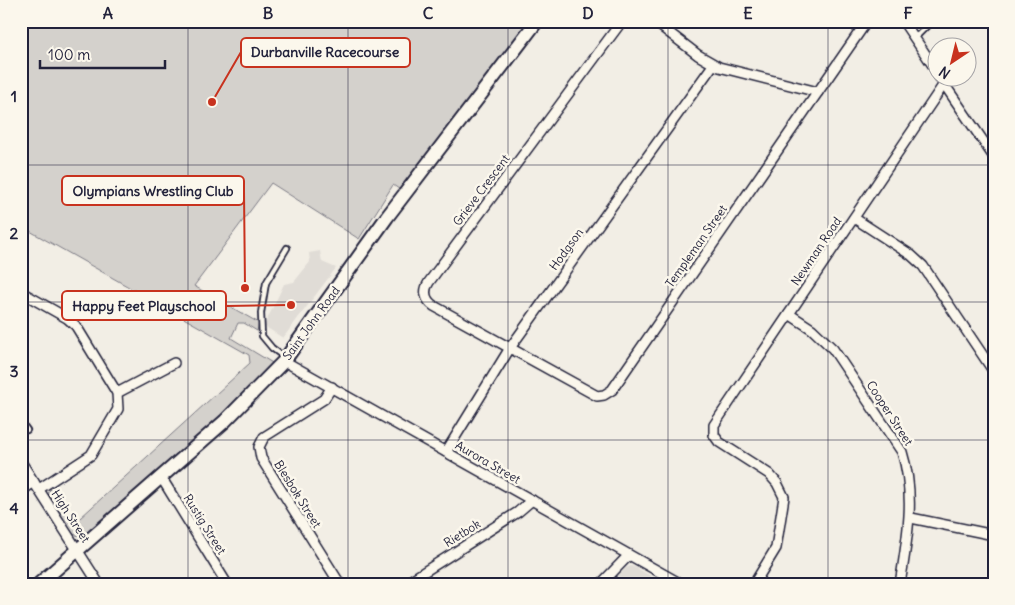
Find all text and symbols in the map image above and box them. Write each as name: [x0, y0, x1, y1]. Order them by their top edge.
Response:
text: A: [103, 3, 113, 23]
text: B: [263, 3, 274, 23]
text: C: [423, 3, 434, 23]
text: D: [582, 3, 594, 23]
text: E: [743, 3, 753, 23]
text: F: [903, 3, 913, 23]
scale bar: [40, 38, 165, 70]
callout: Durbanville Racecourse: [241, 38, 410, 67]
north arrow: [928, 38, 978, 88]
text: Durbanville Racecourse: [251, 43, 400, 61]
text: 100 m: [48, 45, 90, 64]
text: N: [935, 62, 954, 83]
text: 1: [11, 86, 17, 106]
street label: Grieve Crescent: [449, 151, 513, 229]
callout: Olympians Wrestling Club: [62, 176, 244, 205]
text: Olympians Wrestling Club: [72, 182, 234, 200]
street label: Templeman Street: [662, 202, 730, 290]
street label: Newman Road: [788, 214, 844, 288]
text: 2: [10, 223, 19, 243]
street label: Hodgson: [546, 225, 586, 273]
street label: Saint John Road: [279, 283, 343, 363]
callout: Happy Feet Playschool: [62, 291, 226, 320]
text: Happy Feet Playschool: [72, 297, 216, 315]
text: 3: [9, 361, 19, 381]
street label: Cooper Street: [863, 378, 917, 448]
street label: Aurora Street: [453, 437, 523, 487]
street label: Blesbok Street: [271, 457, 325, 531]
street label: High Street: [48, 487, 94, 545]
street label: Rustig Street: [181, 491, 229, 557]
text: 4: [9, 498, 19, 518]
street label: Rietbok: [441, 516, 483, 550]

